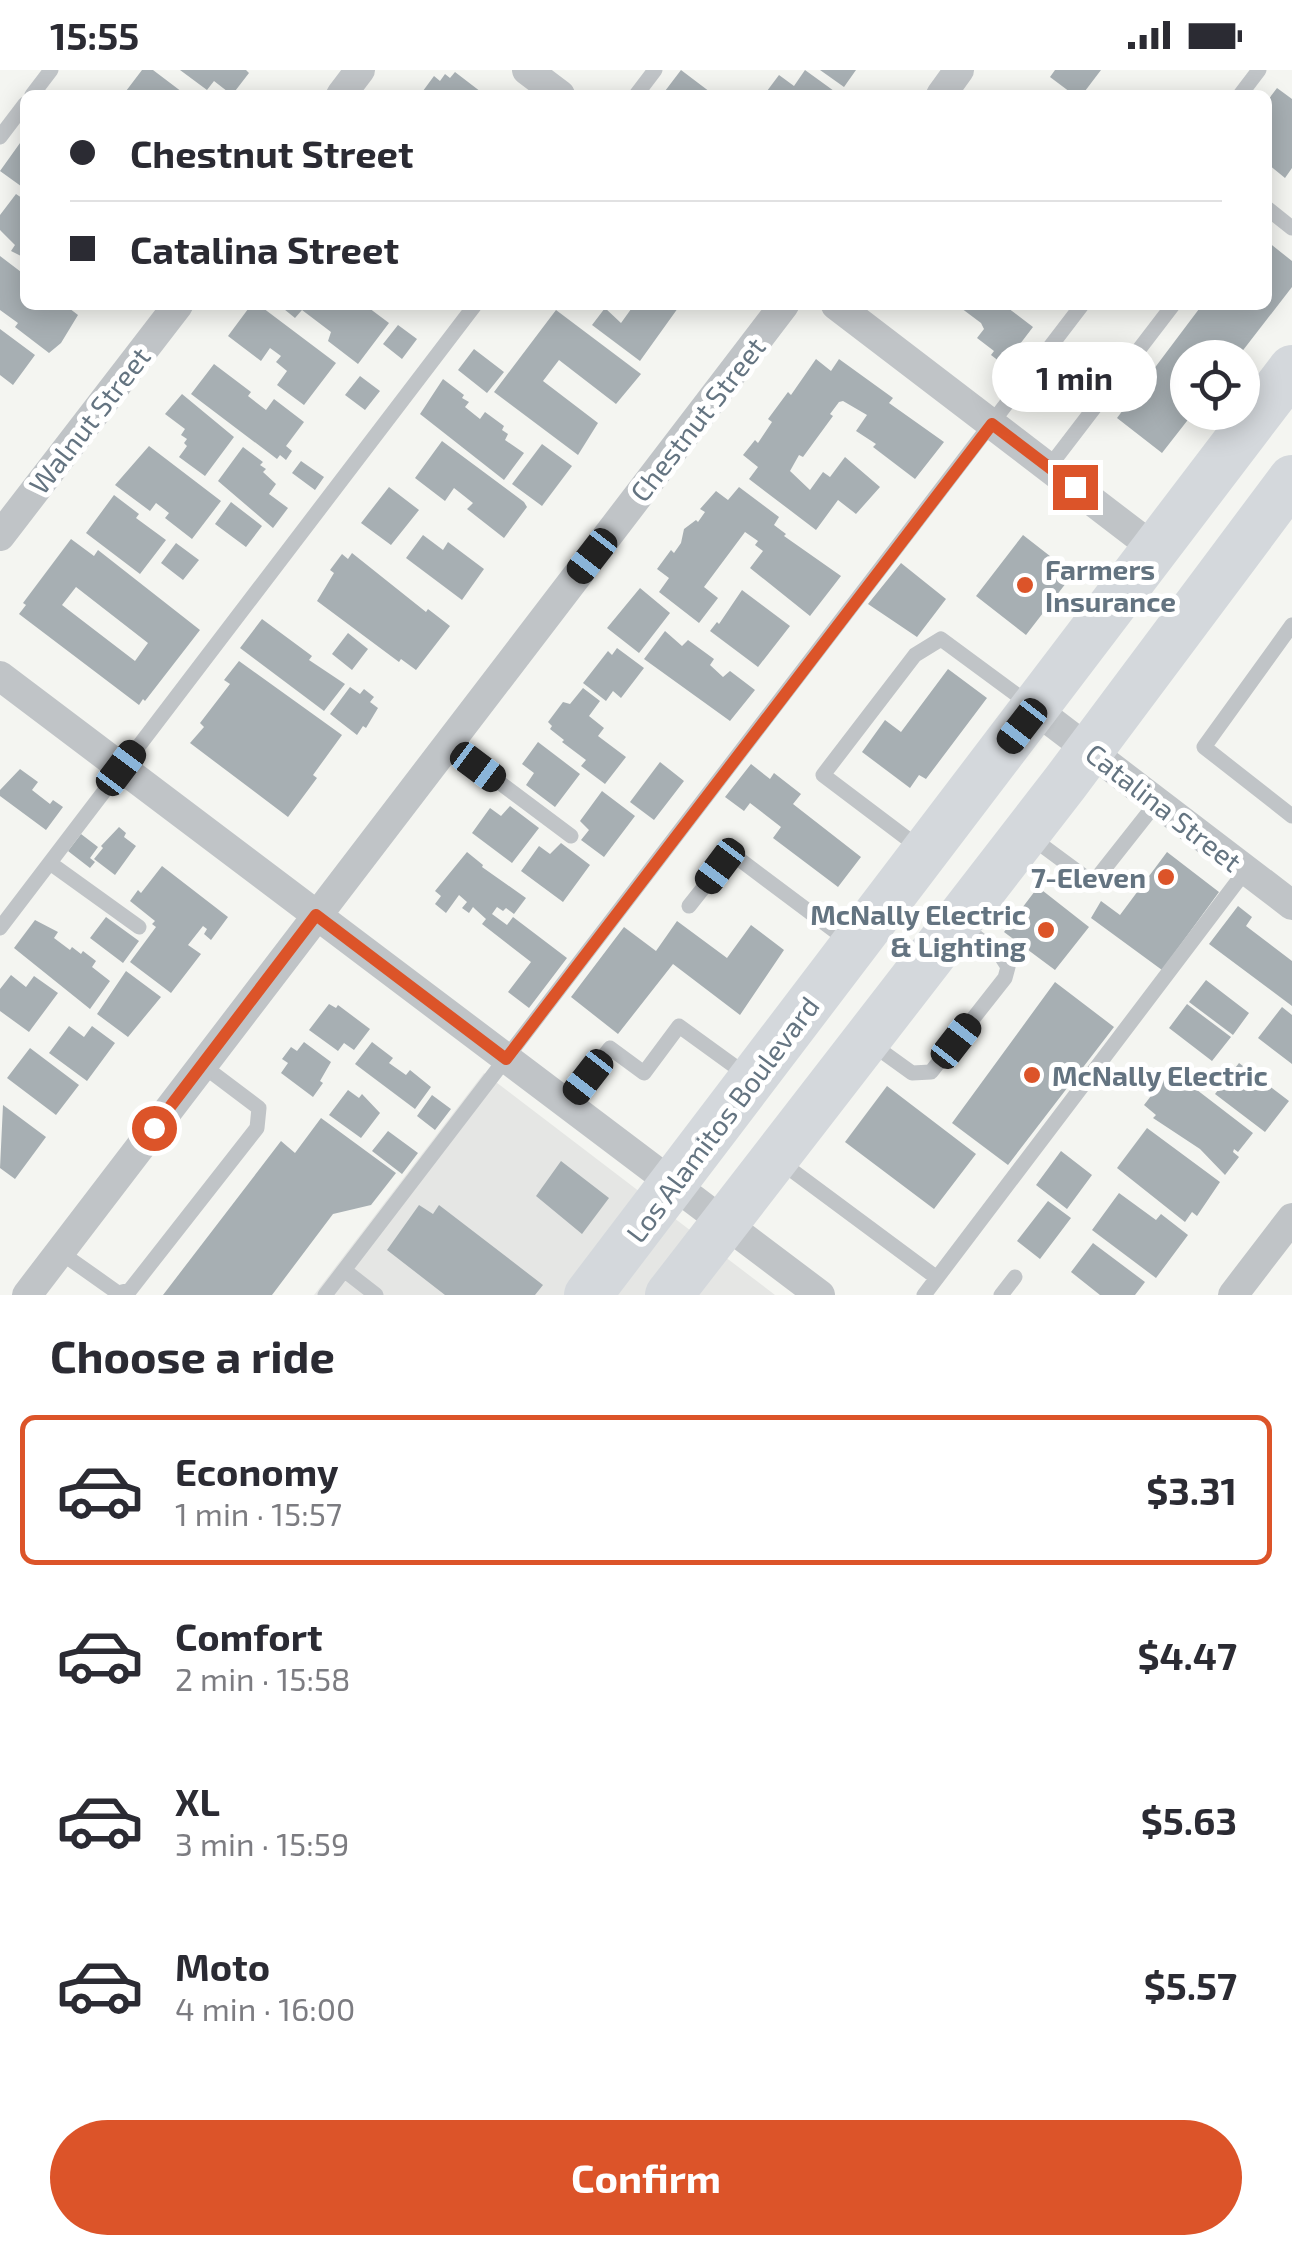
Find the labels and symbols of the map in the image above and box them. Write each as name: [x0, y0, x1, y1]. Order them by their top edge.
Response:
street label: Chestnut Street: [622, 330, 772, 508]
street label: Walnut Street: [21, 340, 157, 500]
callout: 1 min: [992, 342, 1158, 412]
route end: [1053, 465, 1098, 510]
car: [562, 523, 622, 589]
place label: Farmers Insurance: [1045, 552, 1176, 618]
marker: Farmers Insurance: [1014, 574, 1036, 596]
car: [992, 693, 1052, 759]
car: [91, 735, 151, 801]
street label: Catalina Street: [1079, 736, 1249, 878]
car: [445, 737, 511, 797]
car: [690, 833, 750, 899]
place label: 7-Eleven: [1031, 860, 1146, 894]
marker: 7-Eleven: [1155, 866, 1177, 888]
place label: McNally Electric & Lighting: [810, 897, 1026, 963]
marker: McNally Electric & Lighting: [1035, 919, 1057, 941]
street label: Los Alamitos Boulevard: [618, 989, 826, 1249]
car: [926, 1008, 986, 1074]
car: [558, 1044, 618, 1110]
place label: McNally Electric: [1052, 1058, 1268, 1092]
marker: McNally Electric: [1021, 1064, 1043, 1086]
route start: [132, 1106, 177, 1151]

